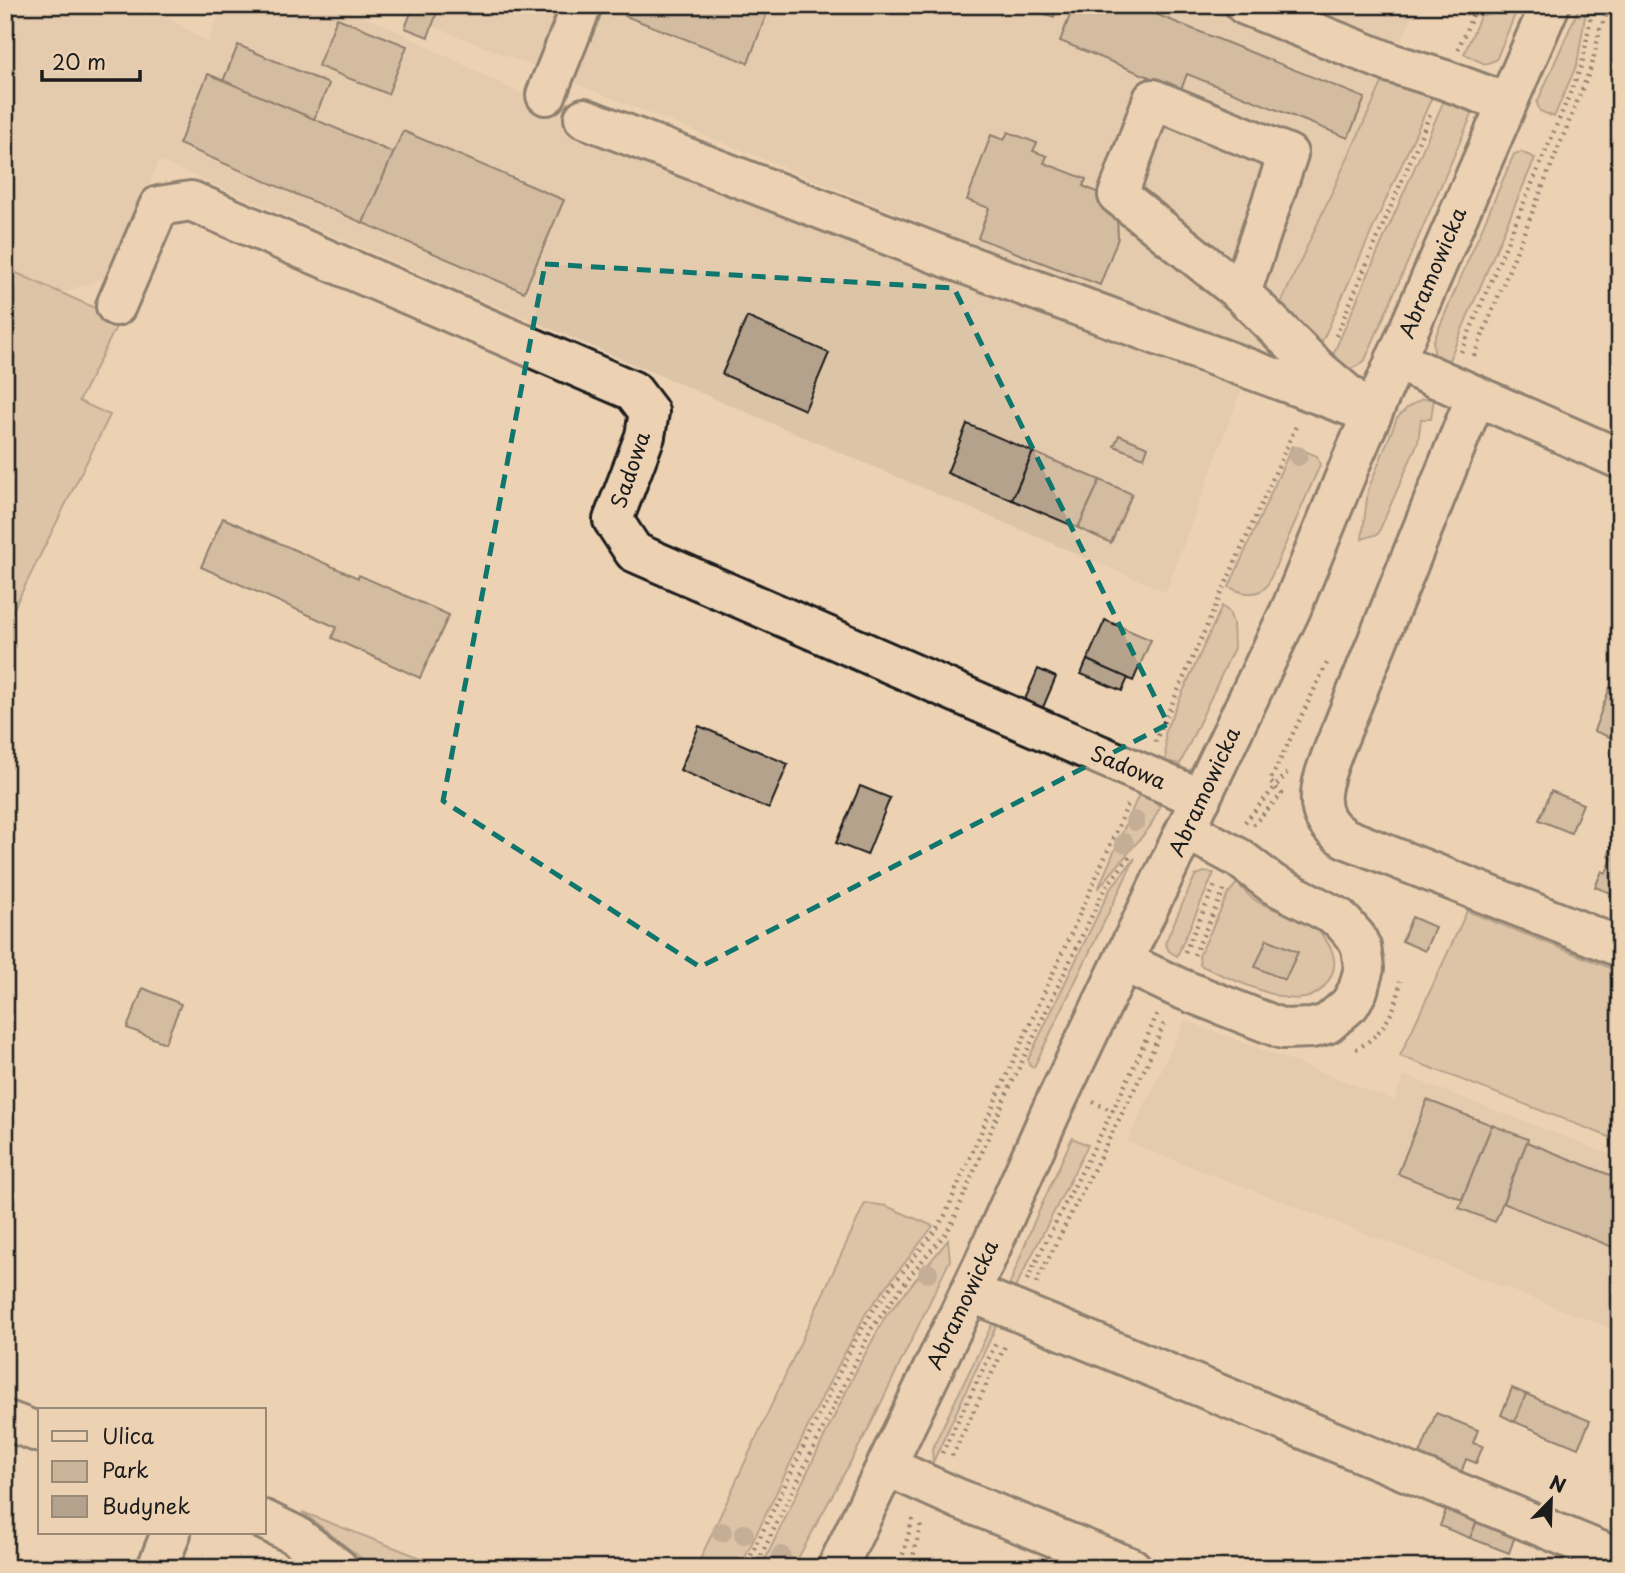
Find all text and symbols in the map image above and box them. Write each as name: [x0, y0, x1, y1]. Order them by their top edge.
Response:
scale bar: [42, 38, 140, 82]
text: 20 m: [52, 45, 106, 77]
street label: Abramowicka: [1389, 202, 1473, 343]
street label: Sadowa: [601, 427, 657, 512]
street label: Abramowicka: [1159, 721, 1247, 861]
street label: Sadowa: [1086, 736, 1171, 796]
street label: Abramowicka: [917, 1234, 1005, 1374]
legend: [38, 1408, 266, 1534]
text: Ulica: [102, 1419, 155, 1451]
text: Park: [102, 1453, 149, 1485]
north arrow: [1516, 1464, 1586, 1534]
text: N: [1546, 1468, 1570, 1499]
text: Budynek: [102, 1489, 191, 1521]

